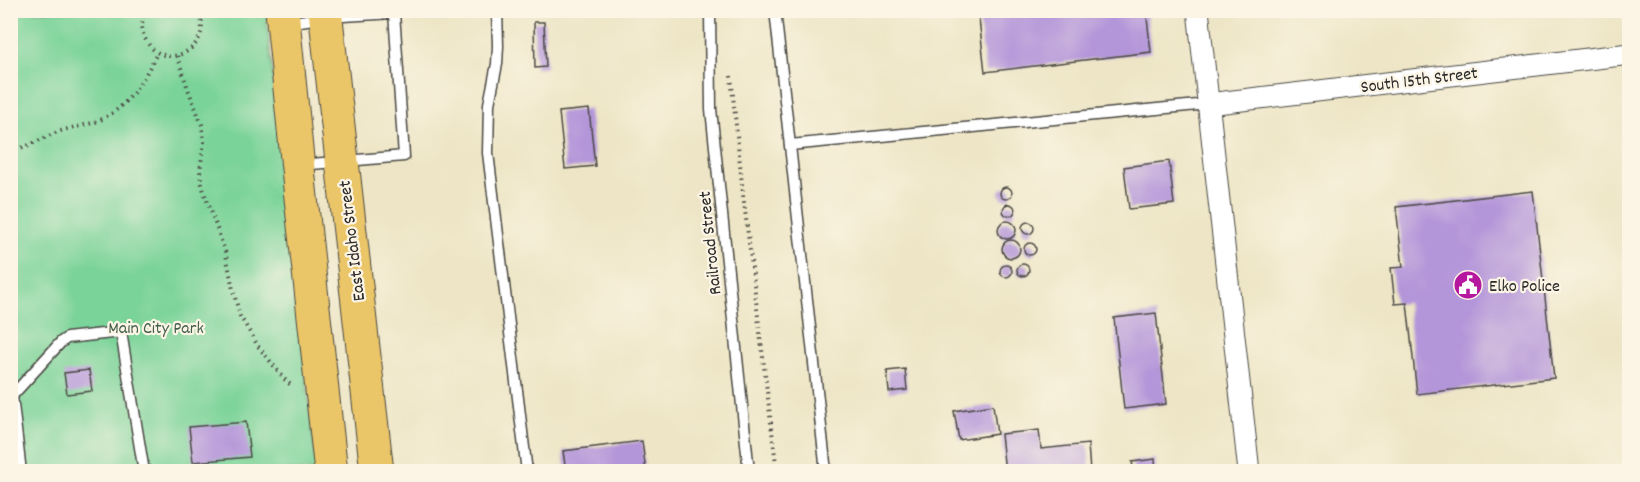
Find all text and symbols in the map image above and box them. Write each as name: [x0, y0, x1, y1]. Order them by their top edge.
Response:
street label: South 15th Street: [1359, 62, 1480, 101]
street label: East Idaho Street: [334, 179, 373, 303]
street label: Railroad Street: [694, 189, 729, 296]
public building icon: Elko Police: [1452, 269, 1484, 301]
place label: Elko Police: [1489, 275, 1560, 300]
park label: Main City Park: [108, 317, 204, 342]

